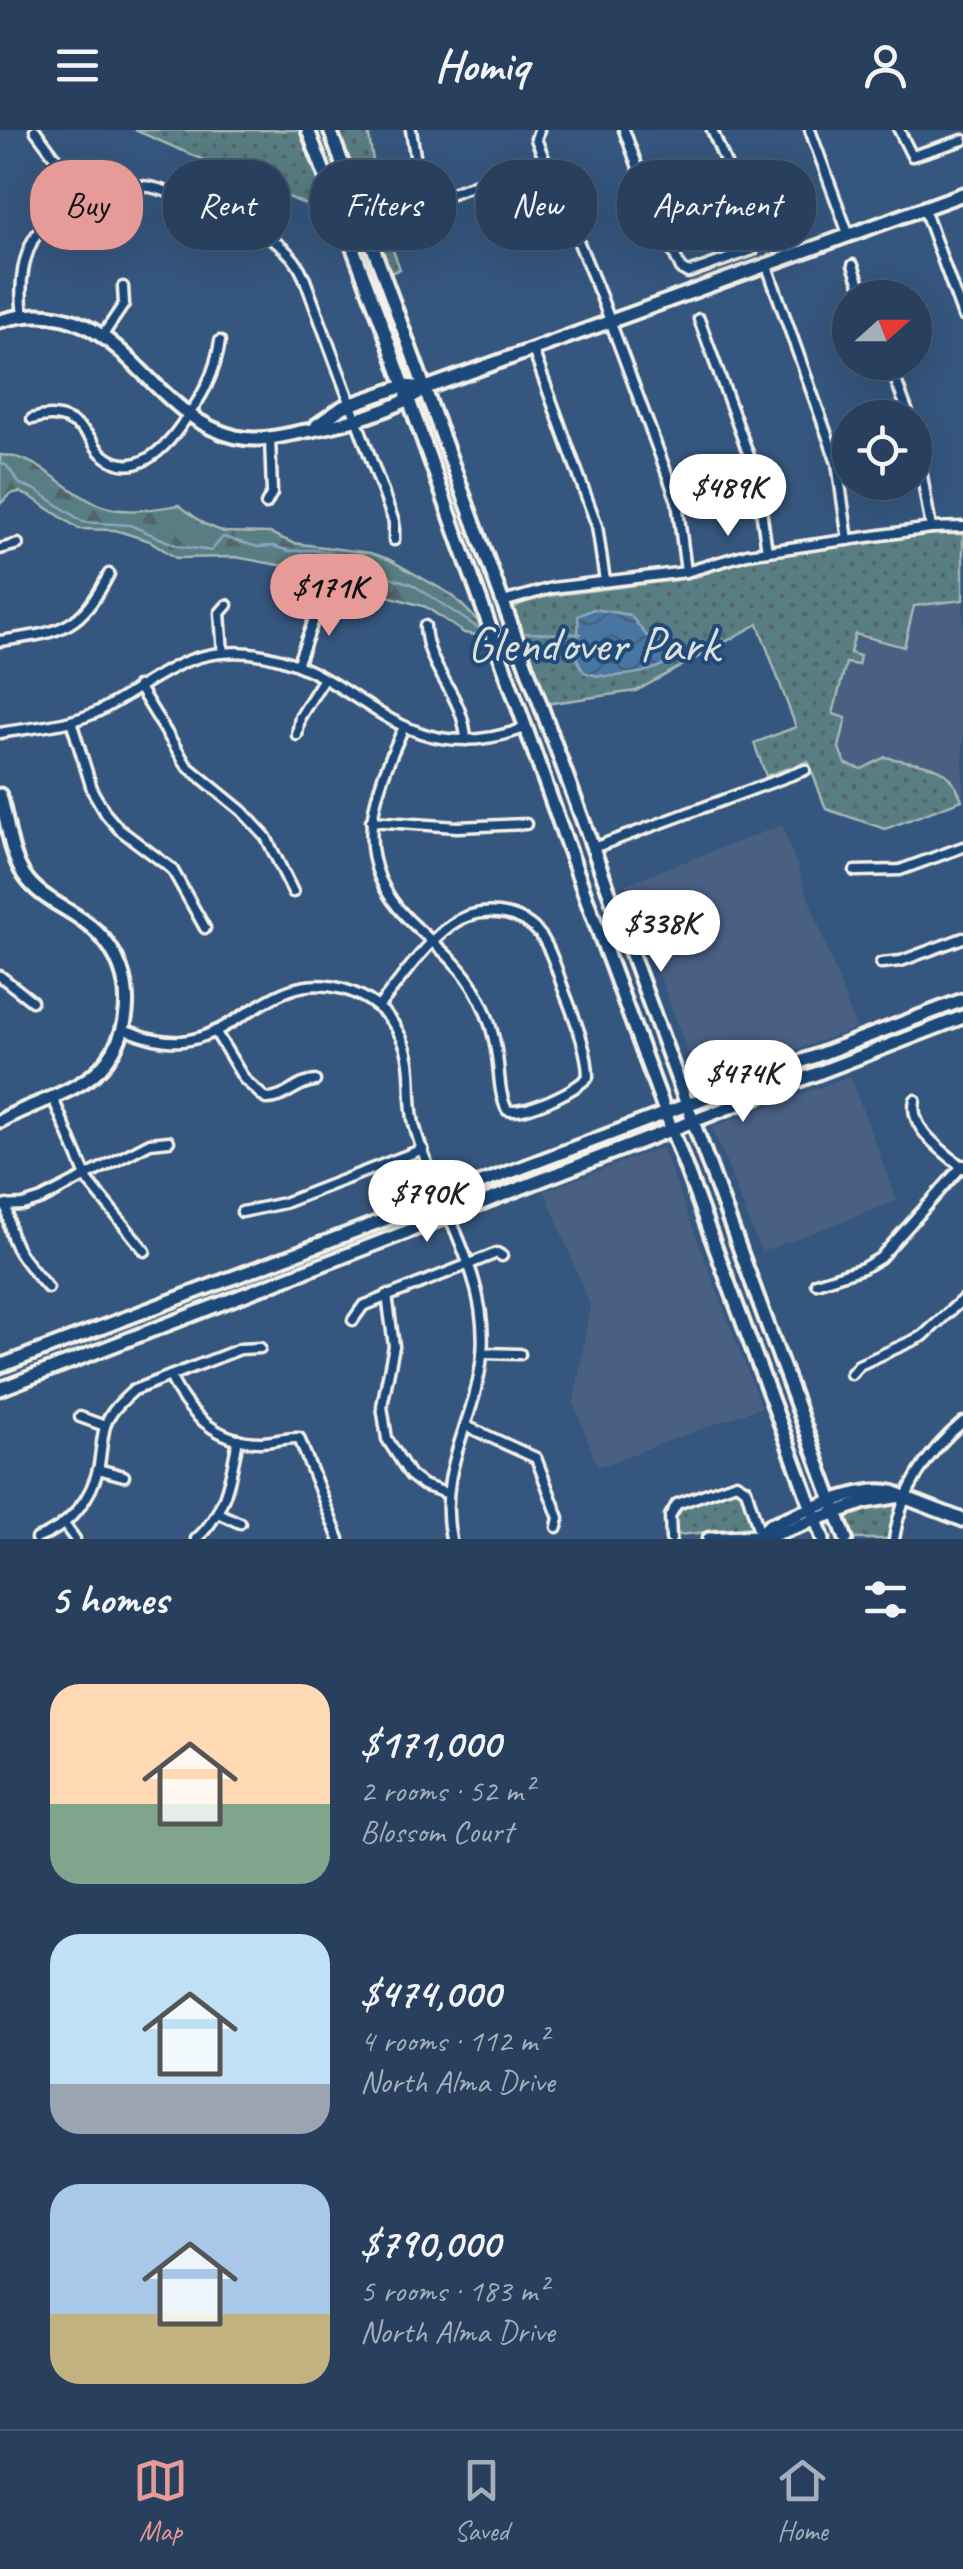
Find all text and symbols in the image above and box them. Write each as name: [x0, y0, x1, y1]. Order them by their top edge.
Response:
text: Homiq: [435, 37, 528, 94]
icon: menu: [50, 38, 105, 93]
icon: person: [858, 38, 913, 93]
chip: Buy: [30, 160, 143, 250]
chip: Rent: [163, 160, 290, 250]
chip: Filters: [310, 160, 456, 250]
chip: New: [476, 160, 597, 250]
chip: Apartment: [617, 160, 816, 250]
north arrow: [832, 280, 932, 380]
map controls: [832, 280, 932, 500]
button: locate: [832, 400, 932, 500]
pin: $489K: [658, 454, 798, 539]
text: $489K: [691, 466, 765, 507]
pin: $171K: [259, 554, 399, 639]
text: $171K: [292, 566, 366, 607]
park label: Glendover Park: [467, 613, 723, 676]
pin: $338K: [591, 890, 731, 975]
text: $338K: [624, 902, 698, 943]
pin: $474K: [673, 1040, 813, 1125]
text: $474K: [706, 1052, 780, 1093]
pin: $790K: [357, 1160, 497, 1245]
text: $790K: [390, 1172, 464, 1213]
icon: filters: [858, 1572, 913, 1627]
text: 5 homes: [50, 1573, 168, 1626]
text: $171,000: [360, 1717, 500, 1770]
icon: home: [130, 1724, 250, 1844]
text: 2 rooms · 52 m²: [360, 1770, 533, 1811]
text: Blossom Court: [360, 1811, 513, 1852]
text: $474,000: [360, 1967, 500, 2020]
icon: home: [130, 1974, 250, 2094]
text: 4 rooms · 112 m²: [360, 2020, 547, 2061]
text: North Alma Drive: [360, 2061, 555, 2102]
text: $790,000: [360, 2217, 500, 2270]
icon: home: [130, 2224, 250, 2344]
text: 5 rooms · 183 m²: [360, 2270, 547, 2311]
text: North Alma Drive: [360, 2311, 555, 2352]
tab: Map: [133, 2453, 188, 2548]
tab: Saved: [454, 2453, 509, 2548]
tab: Home: [775, 2453, 830, 2548]

